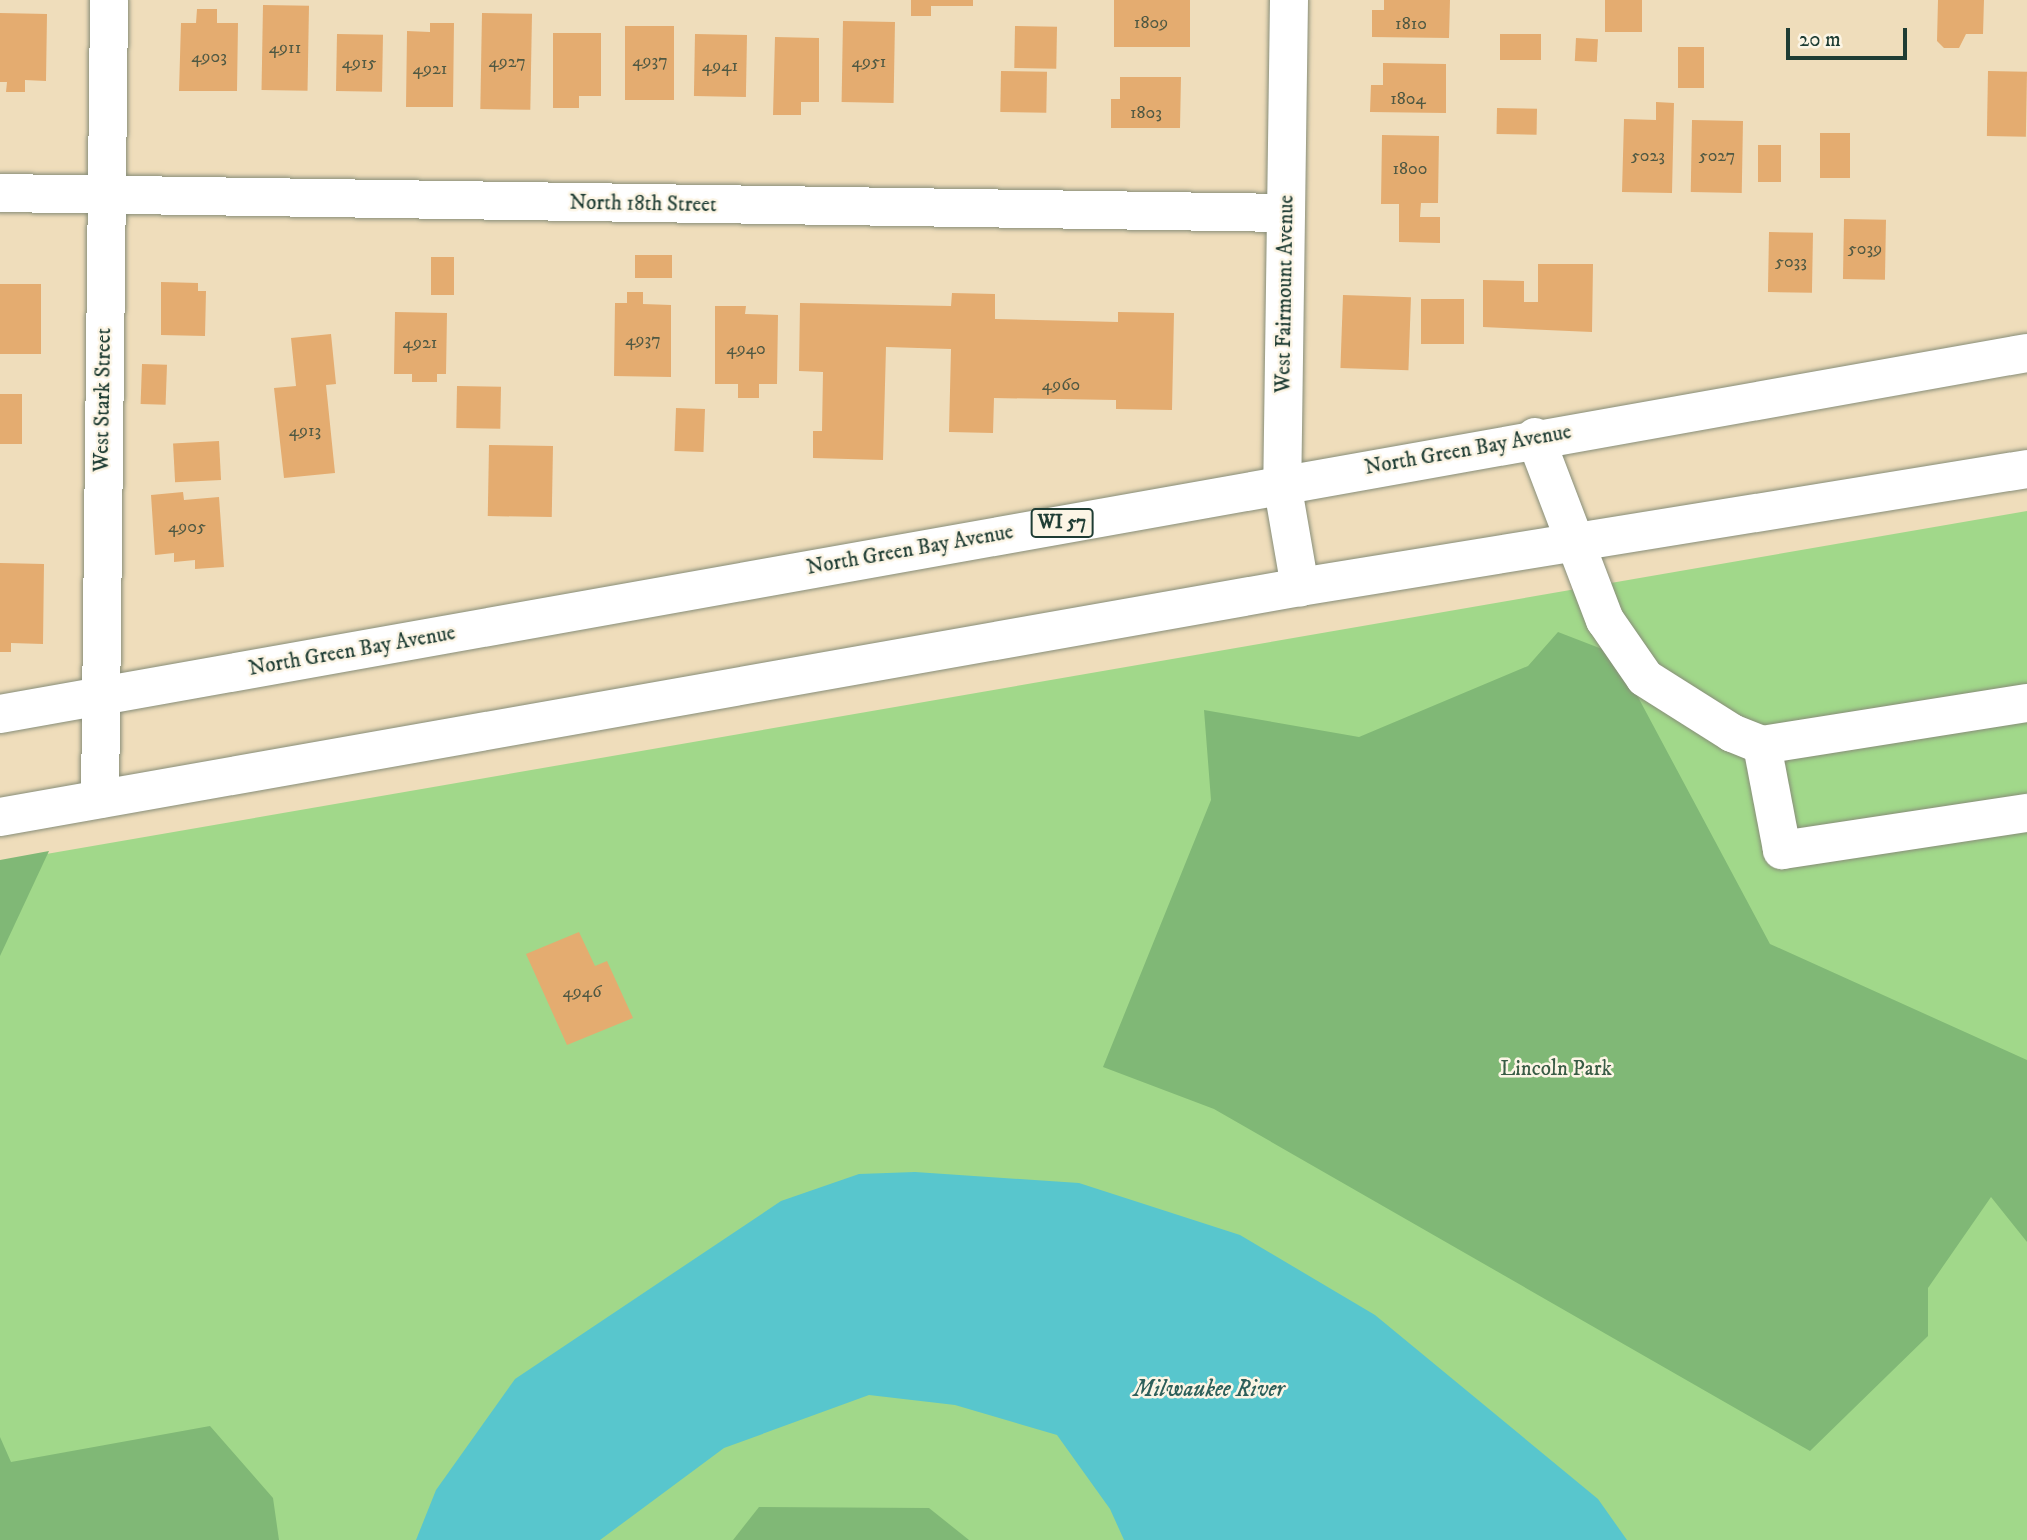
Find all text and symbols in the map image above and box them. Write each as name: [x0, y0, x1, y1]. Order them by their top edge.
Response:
house number: 1809: [1134, 12, 1168, 34]
house number: 1810: [1395, 13, 1427, 35]
scale bar: [1789, 14, 1910, 58]
text: 20 m: [1799, 27, 1841, 53]
house number: 4911: [269, 37, 301, 59]
house number: 4903: [191, 46, 227, 68]
house number: 4937: [632, 50, 668, 72]
house number: 4927: [488, 51, 526, 73]
house number: 4951: [852, 51, 886, 73]
house number: 4915: [342, 52, 376, 74]
house number: 4941: [702, 55, 738, 77]
house number: 4921: [413, 58, 447, 80]
house number: 1804: [1390, 88, 1426, 110]
house number: 1803: [1130, 102, 1162, 124]
house number: 5023: [1631, 145, 1665, 167]
house number: 5027: [1699, 145, 1735, 167]
house number: 1800: [1393, 158, 1427, 180]
street label: North 18th Street: [569, 190, 717, 218]
street label: West Fairmount Avenue: [1271, 195, 1299, 393]
house number: 5039: [1848, 238, 1882, 260]
house number: 5033: [1775, 251, 1807, 273]
street label: West Stark Street: [89, 328, 117, 472]
house number: 4937: [625, 329, 661, 351]
house number: 4921: [403, 332, 437, 354]
house number: 4940: [726, 338, 766, 360]
house number: 4960: [1042, 374, 1080, 396]
street label: North Green Bay Avenue: [1363, 419, 1573, 481]
house number: 4913: [289, 420, 321, 442]
road number: WI 57: [1030, 508, 1094, 538]
house number: 4905: [168, 516, 206, 538]
street label: North Green Bay Avenue: [805, 519, 1015, 581]
street label: North Green Bay Avenue: [247, 620, 457, 682]
house number: 4946: [562, 981, 602, 1003]
park label: Lincoln Park: [1500, 1056, 1612, 1082]
water label: Milwaukee River: [1134, 1376, 1284, 1404]

